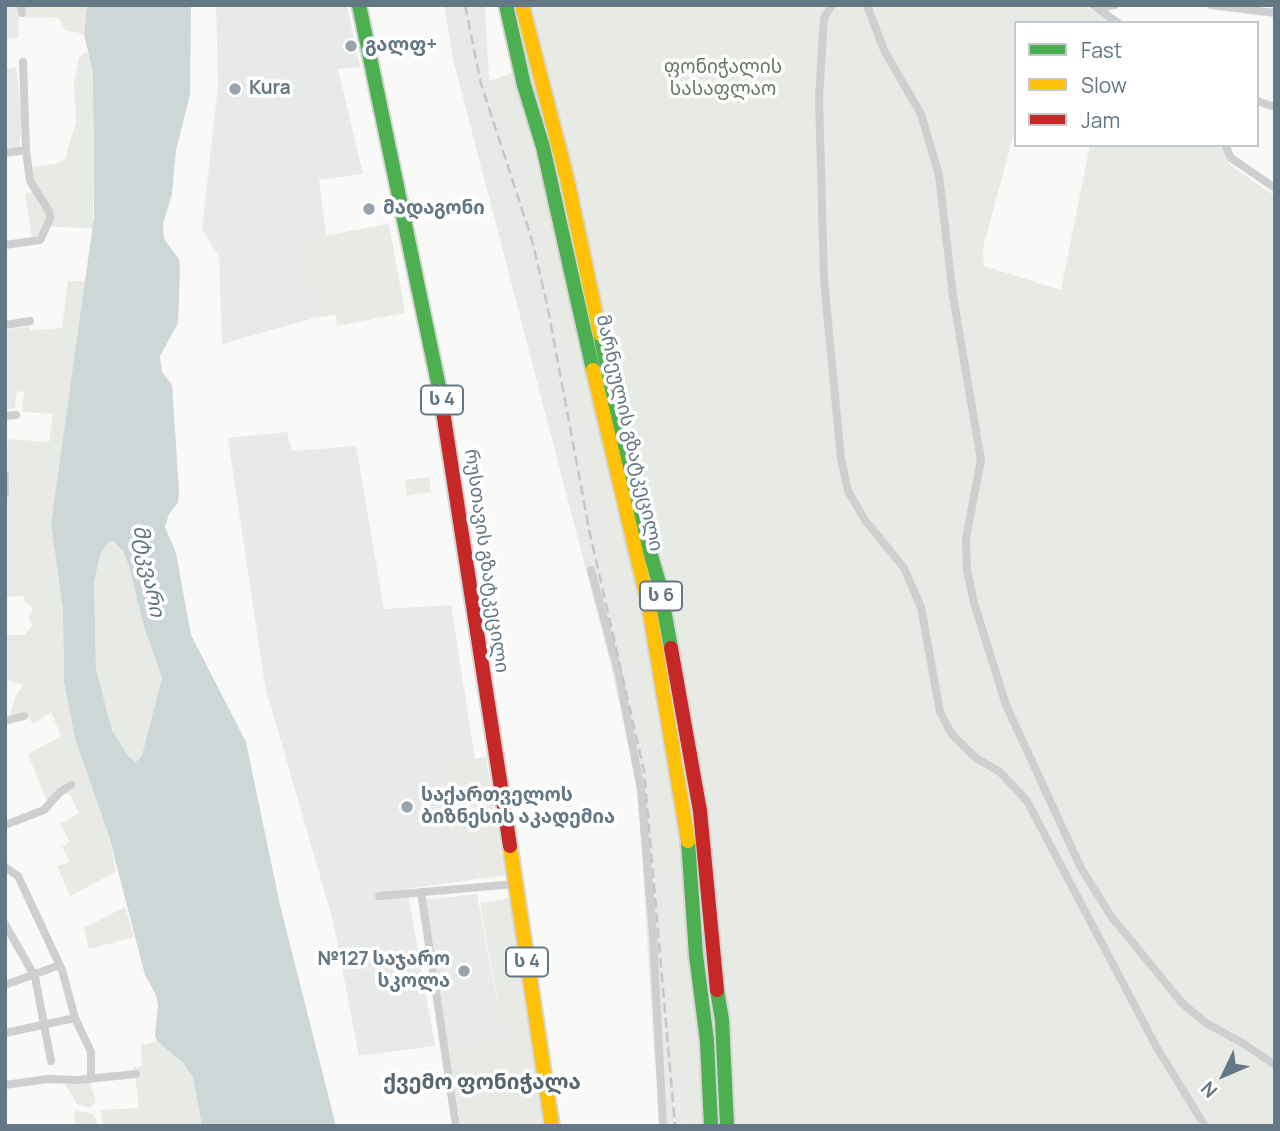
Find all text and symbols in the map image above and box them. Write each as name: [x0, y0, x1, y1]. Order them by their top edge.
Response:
legend: [1014, 21, 1259, 147]
place label: გალფ+: [365, 35, 437, 57]
text: Fast: [1081, 36, 1122, 64]
marker: გალფ+: [343, 38, 359, 54]
park label: ფონიჭალის სასაფლაო: [664, 57, 782, 101]
text: Slow: [1081, 71, 1127, 99]
place label: Kura: [249, 78, 291, 100]
marker: Kura: [227, 81, 243, 97]
text: Jam: [1081, 106, 1120, 134]
place label: მადაგონი: [383, 198, 485, 220]
marker: მადაგონი: [361, 201, 377, 217]
street label: მარნეულის გზატკეცილი: [591, 312, 667, 554]
road number: ს 4: [421, 386, 463, 414]
street label: რუსთავის გზატკეცილი: [459, 448, 513, 674]
water label: მტკვარი: [127, 523, 169, 619]
road number: ს 6: [640, 582, 682, 610]
place label: საქართველოს ბიზნესის აკადემია: [421, 785, 615, 829]
marker: საქართველოს ბიზნესის აკადემია: [399, 799, 415, 815]
road number: ს 4: [506, 947, 548, 976]
place label: №127 საჯარო სკოლა: [317, 949, 450, 993]
marker: №127 საჯარო სკოლა: [456, 963, 472, 979]
north arrow: [1189, 1040, 1259, 1110]
district label: ქვემო ფონიჭალა: [383, 1070, 581, 1096]
text: N: [1195, 1076, 1223, 1104]

